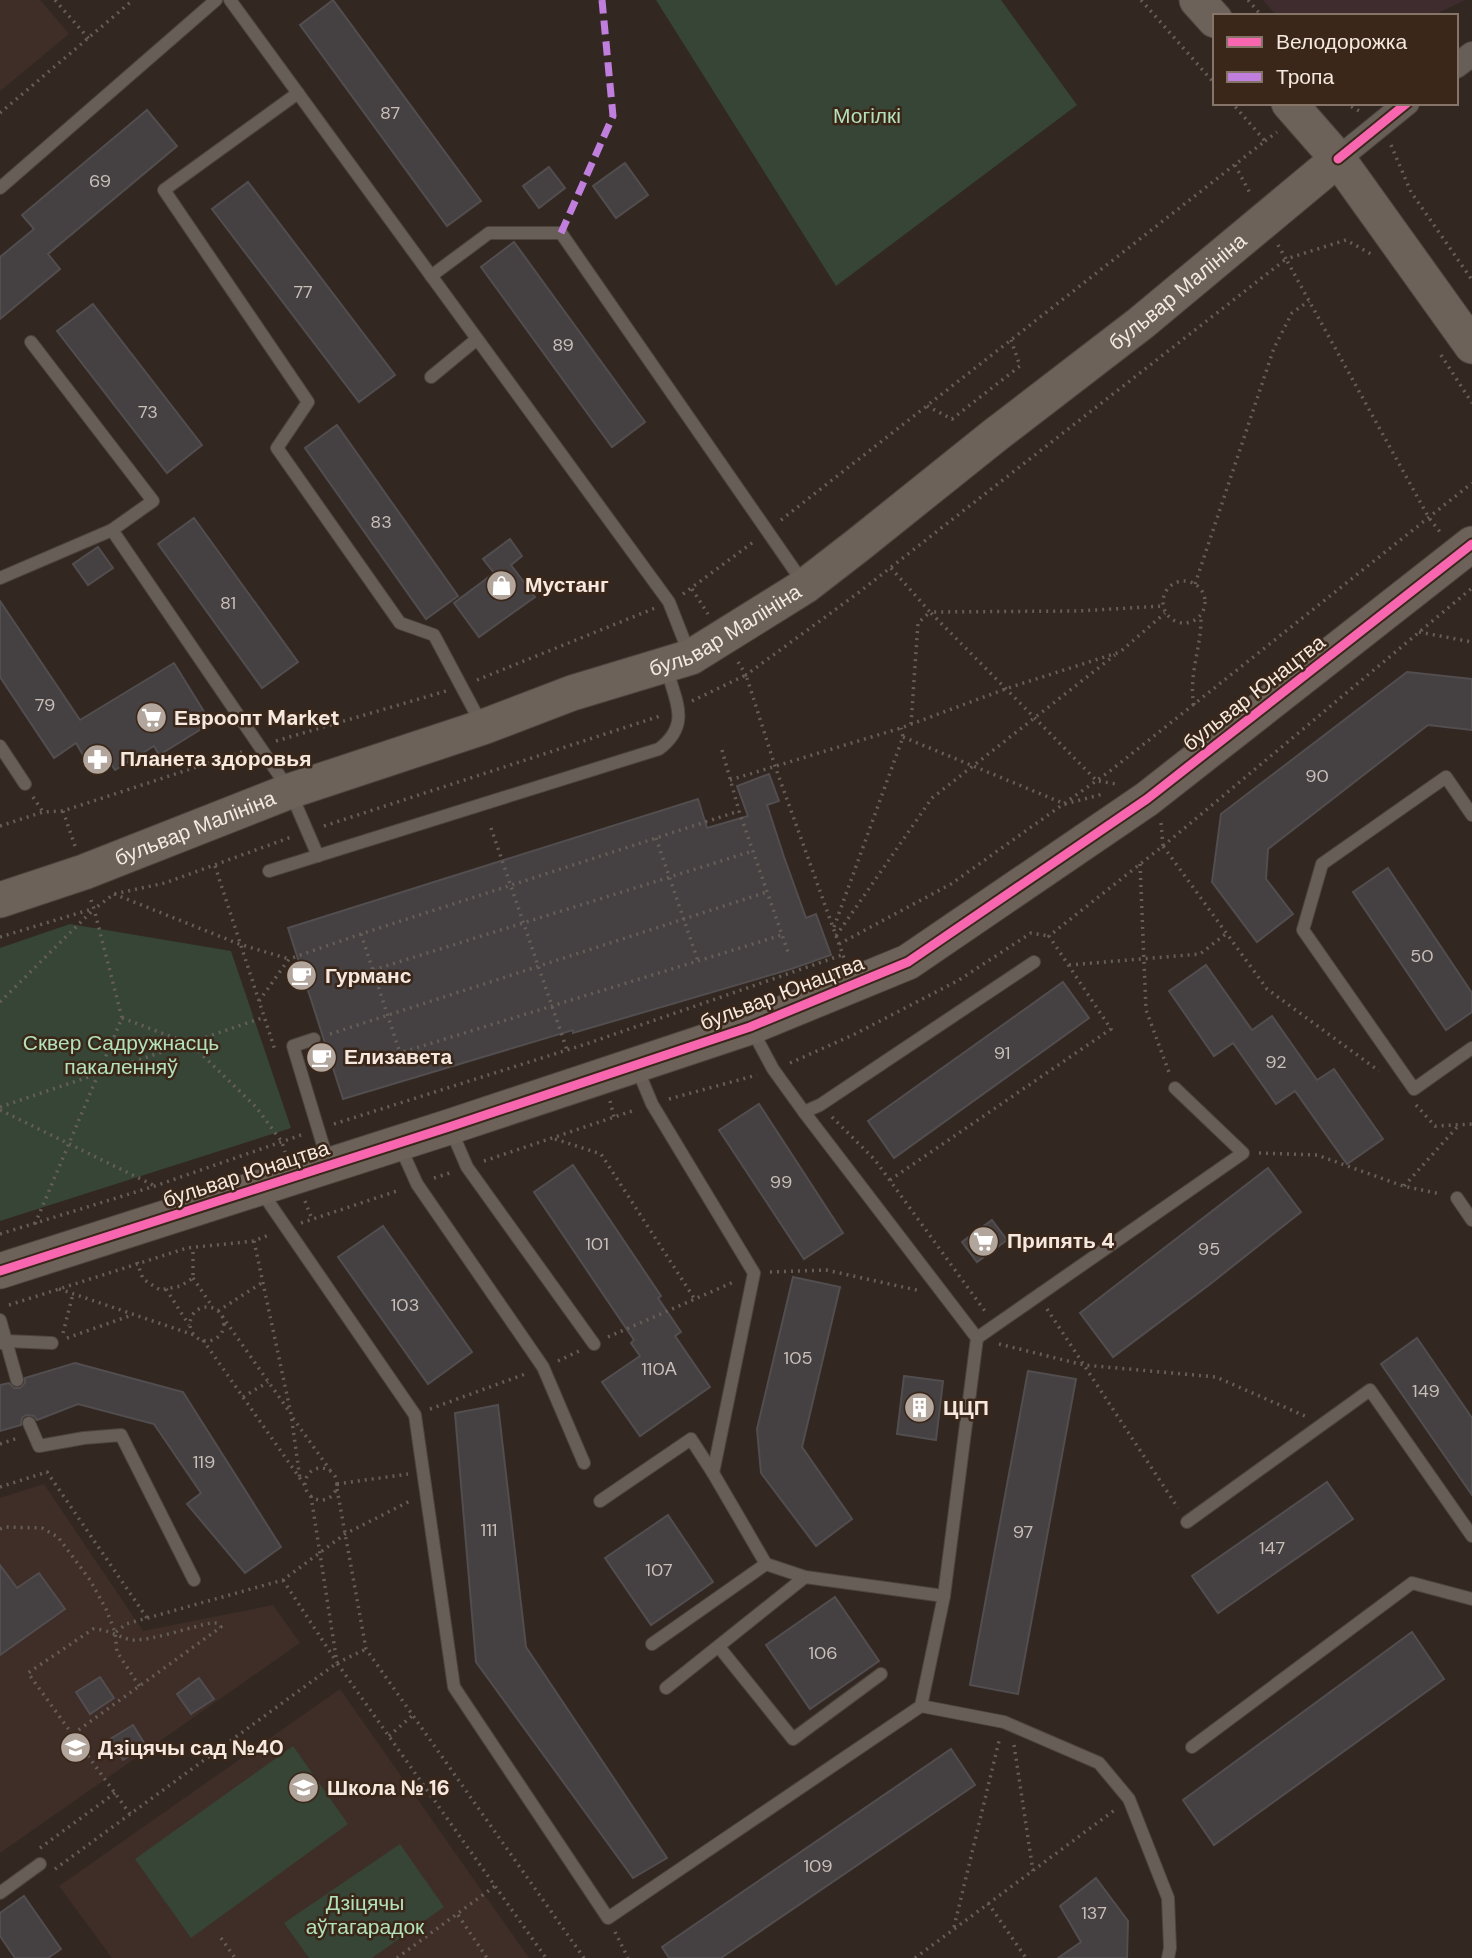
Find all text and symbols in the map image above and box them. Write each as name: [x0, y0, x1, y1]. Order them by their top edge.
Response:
legend: [1213, 14, 1458, 105]
text: Велодорожка: [1276, 28, 1407, 56]
text: Тропа: [1276, 63, 1334, 91]
house number: 87: [380, 101, 400, 125]
park label: Могілкі: [833, 102, 901, 130]
house number: 69: [89, 169, 111, 193]
street label: бульвар Малініна: [1103, 227, 1253, 357]
house number: 77: [293, 280, 313, 304]
house number: 89: [552, 333, 574, 357]
house number: 73: [138, 400, 158, 424]
house number: 83: [370, 510, 392, 534]
shop icon: Мустанг: [485, 568, 519, 602]
place label: Мустанг: [525, 571, 609, 599]
street label: бульвар Малініна: [646, 578, 807, 683]
house number: 81: [220, 591, 236, 615]
street label: бульвар Юнацтва: [1177, 628, 1331, 757]
house number: 79: [35, 693, 55, 717]
supermarket icon: Евроопт Market: [134, 701, 168, 735]
place label: Евроопт Market: [174, 704, 340, 732]
pharmacy icon: Планета здоровья: [80, 742, 114, 776]
place label: Планета здоровья: [120, 745, 311, 773]
house number: 90: [1305, 764, 1329, 788]
street label: бульвар Малініна: [111, 784, 280, 873]
house number: 50: [1410, 944, 1434, 968]
street label: бульвар Юнацтва: [696, 949, 868, 1037]
cafe icon: Гурманс: [285, 959, 319, 993]
place label: Гурманс: [325, 962, 412, 990]
park label: Сквер Садружнасць пакаленняў: [23, 1029, 219, 1081]
cafe icon: Елизавета: [304, 1040, 338, 1074]
house number: 91: [994, 1041, 1010, 1065]
place label: Елизавета: [344, 1043, 452, 1071]
house number: 92: [1265, 1050, 1287, 1074]
street label: бульвар Юнацтва: [159, 1134, 333, 1214]
house number: 99: [770, 1170, 792, 1194]
supermarket icon: Припять 4: [967, 1224, 1001, 1258]
place label: Припять 4: [1007, 1227, 1115, 1255]
house number: 101: [585, 1232, 609, 1256]
house number: 95: [1198, 1237, 1220, 1261]
house number: 103: [391, 1293, 419, 1317]
house number: 105: [784, 1346, 812, 1370]
house number: 110А: [641, 1357, 677, 1381]
house number: 149: [1412, 1379, 1440, 1403]
building icon: ЦЦП: [903, 1391, 937, 1425]
place label: ЦЦП: [943, 1394, 989, 1422]
house number: 119: [193, 1450, 215, 1474]
house number: 111: [481, 1518, 497, 1542]
house number: 97: [1013, 1520, 1033, 1544]
house number: 147: [1259, 1536, 1285, 1560]
house number: 107: [645, 1558, 673, 1582]
house number: 106: [808, 1641, 838, 1665]
school or university icon: Дзіцячы сад №40: [58, 1731, 92, 1765]
place label: Дзіцячы сад №40: [98, 1734, 284, 1762]
school or university icon: Школа № 16: [287, 1771, 321, 1805]
place label: Школа № 16: [327, 1774, 450, 1802]
house number: 109: [803, 1854, 833, 1878]
park label: Дзіцячы аўтагарадок: [306, 1889, 425, 1941]
house number: 137: [1081, 1901, 1107, 1925]

